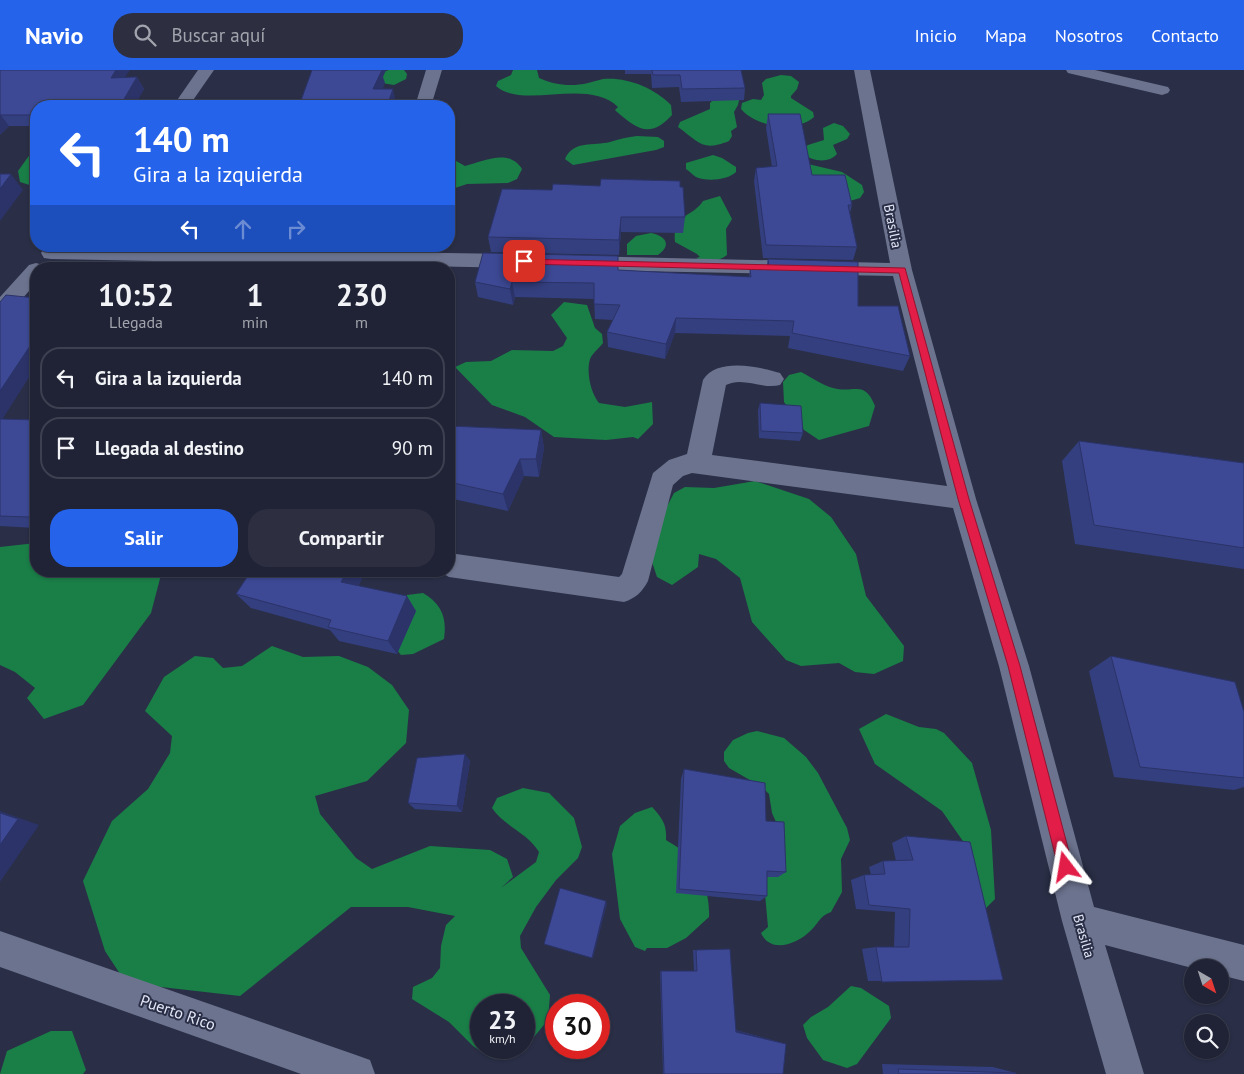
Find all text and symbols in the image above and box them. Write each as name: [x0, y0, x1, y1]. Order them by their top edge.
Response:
search box: [113, 13, 463, 58]
text: Navio: [25, 20, 83, 51]
icon: search: [131, 21, 159, 49]
text: Buscar aquí: [171, 23, 265, 47]
text: Inicio: [914, 24, 957, 47]
text: Mapa: [985, 24, 1027, 47]
text: Nosotros: [1055, 24, 1123, 47]
text: Contacto: [1151, 24, 1219, 47]
text: 140 m: [133, 116, 230, 162]
icon: left: [50, 120, 115, 185]
text: Gira a la izquierda: [133, 160, 303, 188]
street label: Brasilia: [880, 203, 906, 250]
icon: left: [176, 215, 204, 243]
icon: ahead: [229, 215, 257, 243]
icon: right: [282, 215, 310, 243]
pin: [503, 240, 545, 282]
icon: arrive: [510, 247, 538, 275]
text: 10:52: [98, 275, 174, 314]
text: 1: [247, 275, 264, 314]
text: 230: [336, 275, 387, 314]
text: Llegada: [109, 312, 163, 332]
text: min: [242, 312, 268, 332]
text: m: [355, 312, 368, 332]
icon: left: [52, 364, 80, 392]
text: Gira a la izquierda: [95, 366, 242, 390]
text: 140 m: [381, 366, 433, 390]
icon: arrive: [52, 434, 80, 462]
text: Llegada al destino: [95, 436, 244, 460]
text: 90 m: [392, 436, 433, 460]
button: Salir: [50, 509, 238, 567]
button: Compartir: [248, 509, 435, 567]
position arrow: [1039, 840, 1091, 892]
street label: Brasilia: [1069, 912, 1099, 960]
north arrow: [1184, 959, 1229, 1004]
map controls: [1184, 959, 1229, 1059]
street label: Puerto Rico: [138, 990, 218, 1034]
speed limit sign: 30: [545, 994, 610, 1059]
text: 23: [488, 1004, 517, 1036]
button: search: [1184, 1014, 1229, 1059]
text: km/h: [489, 1031, 516, 1046]

